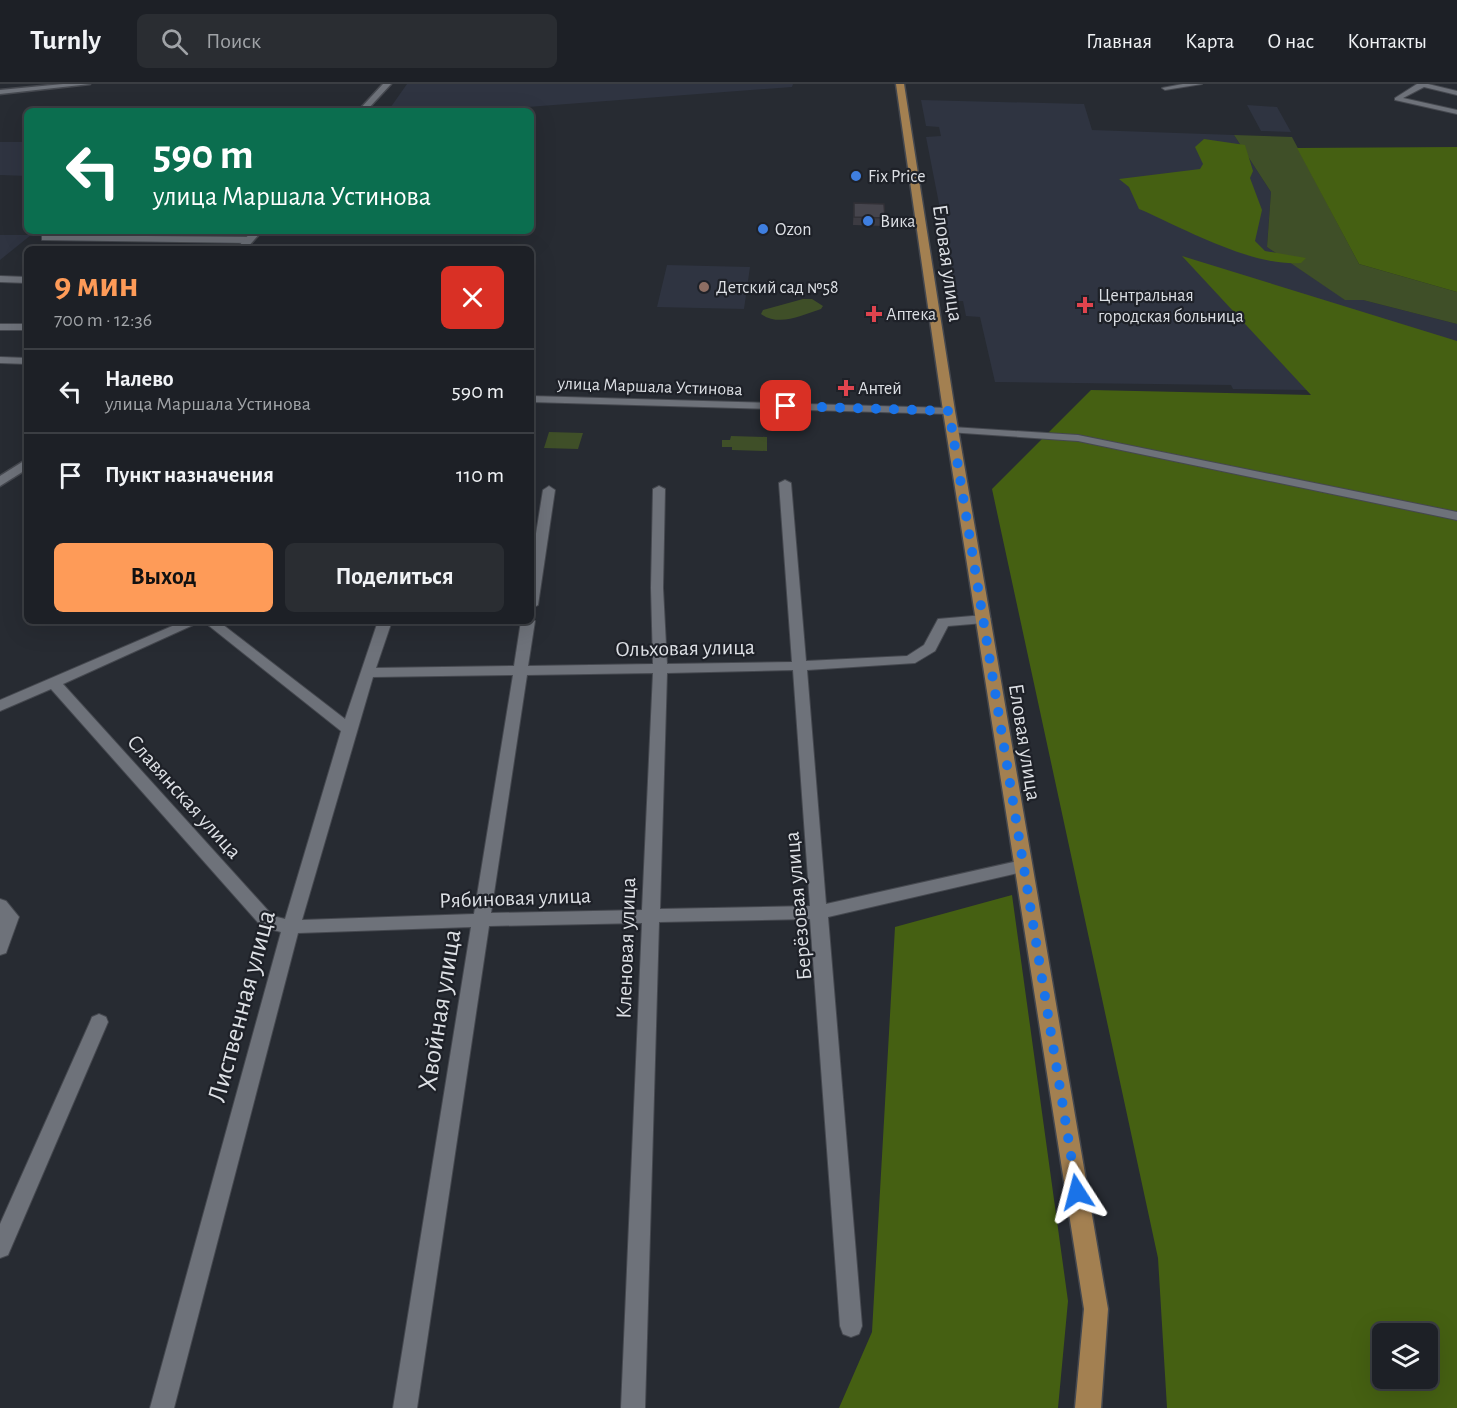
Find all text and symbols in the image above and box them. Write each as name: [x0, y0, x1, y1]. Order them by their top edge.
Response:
search box: [137, 14, 557, 68]
icon: search: [158, 25, 191, 58]
text: Turnly: [30, 27, 101, 55]
text: Поиск: [206, 30, 261, 52]
text: Главная: [1086, 31, 1152, 52]
text: Карта: [1185, 31, 1234, 52]
text: О нас: [1267, 31, 1314, 52]
text: Контакты: [1347, 31, 1427, 52]
icon: left: [54, 132, 132, 210]
text: 590 m: [153, 134, 254, 176]
place label: Fix Price: [868, 168, 925, 186]
marker: Fix Price: [849, 169, 863, 183]
text: улица Маршала Устинова: [153, 183, 431, 210]
street label: Еловая улица: [929, 203, 967, 323]
place label: Вика: [880, 213, 915, 231]
marker: Вика: [861, 214, 875, 228]
place label: Ozon: [775, 221, 812, 239]
marker: Ozon: [756, 222, 770, 236]
button: close: [441, 266, 504, 329]
text: 9 мин: [54, 267, 139, 303]
place label: Детский сад №58: [716, 279, 839, 297]
marker: Детский сад №58: [697, 280, 711, 294]
place label: Центральная городская больница: [1098, 287, 1244, 326]
marker: Центральная городская больница: [1076, 296, 1094, 314]
place label: Аптека: [886, 306, 936, 324]
marker: Аптека: [867, 307, 881, 321]
text: 700 m · 12:36: [54, 310, 152, 330]
text: Налево: [105, 368, 174, 390]
icon: left: [54, 375, 87, 408]
street label: улица Маршала Устинова: [556, 375, 743, 399]
text: 590 m: [452, 380, 504, 402]
pin: [760, 380, 811, 431]
place label: Антей: [858, 380, 902, 398]
marker: Антей: [839, 381, 853, 395]
icon: arrive: [769, 389, 802, 422]
text: улица Маршала Устинова: [105, 394, 311, 414]
icon: arrive: [54, 459, 87, 492]
text: Пункт назначения: [105, 464, 274, 486]
text: 110 m: [456, 464, 504, 486]
button: Выход: [54, 543, 273, 612]
button: Поделиться: [285, 543, 504, 612]
street label: Ольховая улица: [615, 636, 755, 660]
street label: Еловая улица: [1005, 682, 1045, 802]
street label: Славянская улица: [123, 730, 246, 863]
street label: Берёзовая улица: [781, 831, 815, 981]
street label: Кленовая улица: [613, 877, 639, 1019]
street label: Рябиновая улица: [439, 884, 591, 912]
street label: Лиственная улица: [203, 907, 281, 1105]
street label: Хвойная улица: [413, 927, 467, 1093]
position arrow: [1045, 1160, 1109, 1224]
map controls: [1372, 1323, 1438, 1389]
button: layers: [1372, 1323, 1438, 1389]

